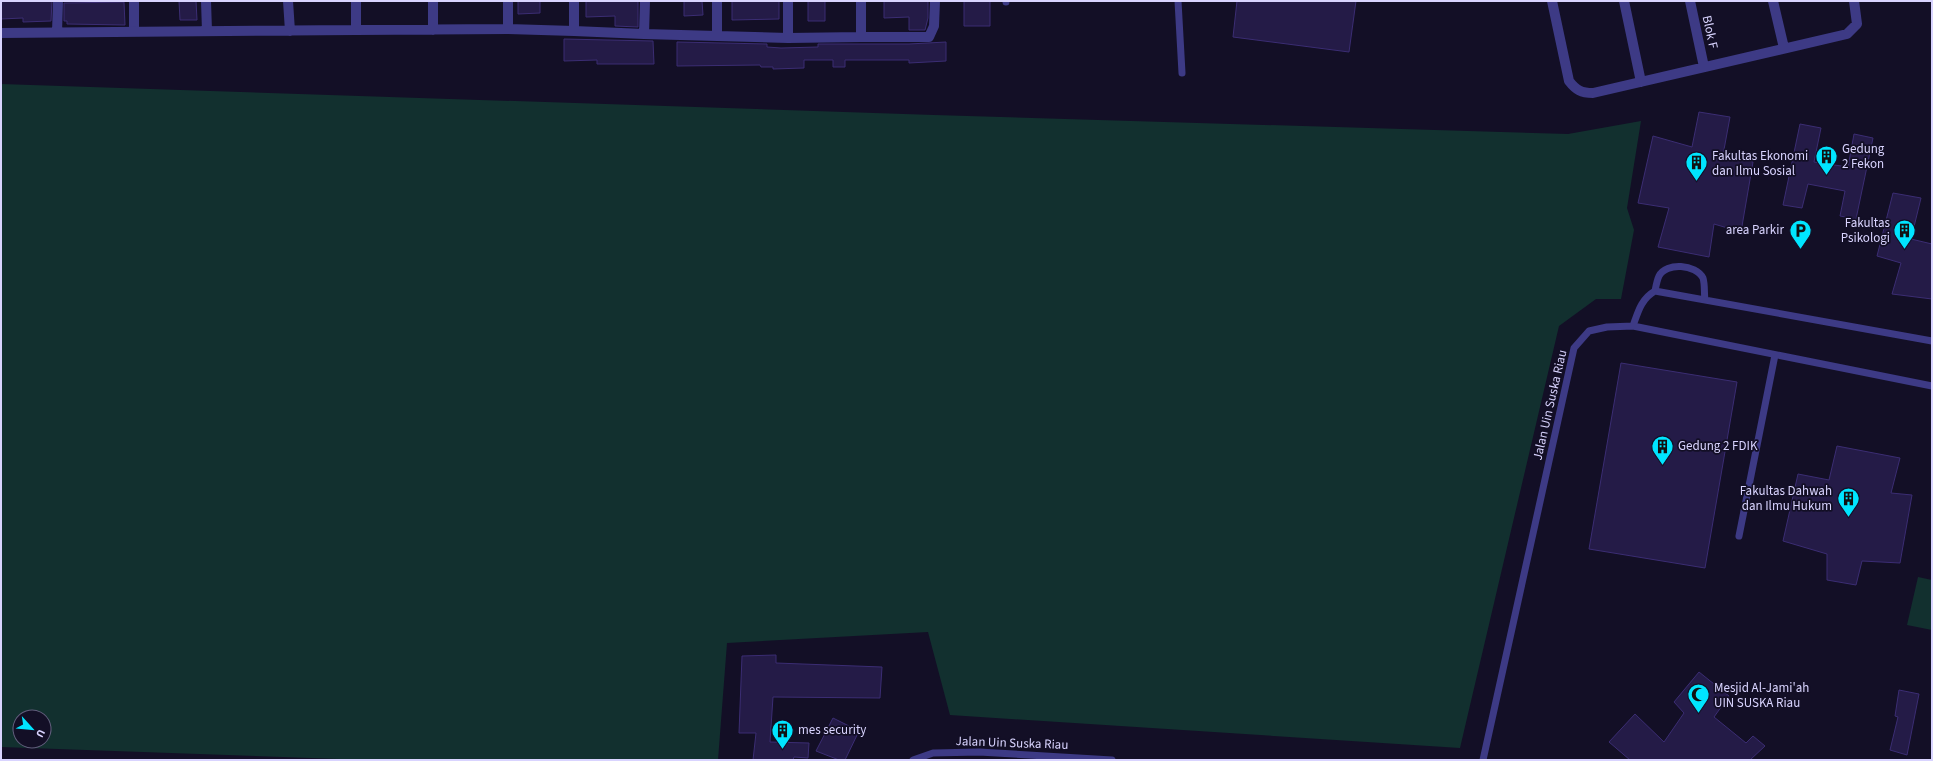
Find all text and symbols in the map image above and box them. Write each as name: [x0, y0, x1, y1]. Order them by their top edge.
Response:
street label: Blok F: [1698, 14, 1722, 51]
place label: Gedung 2 Fekon: [1842, 140, 1885, 173]
building icon: Gedung 2 Fekon: [1814, 143, 1840, 176]
place label: Fakultas Ekonomi dan Ilmu Sosial: [1712, 147, 1808, 180]
building icon: Fakultas Ekonomi dan Ilmu Sosial: [1683, 150, 1709, 183]
place label: Fakultas Psikologi: [1841, 214, 1891, 247]
parking icon: area Parkir: [1787, 217, 1813, 250]
building icon: Fakultas Psikologi: [1892, 217, 1918, 250]
place label: area Parkir: [1726, 221, 1784, 239]
street label: Jalan Uin Suska Riau: [1529, 348, 1571, 462]
building icon: Gedung 2 FDIK: [1650, 433, 1676, 466]
place label: Gedung 2 FDIK: [1678, 437, 1758, 455]
place label: Fakultas Dahwah dan Ilmu Hukum: [1740, 482, 1832, 515]
building icon: Fakultas Dahwah dan Ilmu Hukum: [1835, 485, 1861, 518]
place label: Mesjid Al-Jami'ah UIN SUSKA Riau: [1714, 679, 1809, 712]
mosque icon: Mesjid Al-Jami'ah UIN SUSKA Riau: [1686, 682, 1712, 715]
north arrow: [12, 709, 52, 749]
building icon: mes security: [769, 717, 795, 750]
place label: mes security: [798, 721, 866, 739]
text: U: [32, 727, 49, 740]
street label: Jalan Uin Suska Riau: [955, 732, 1069, 754]

